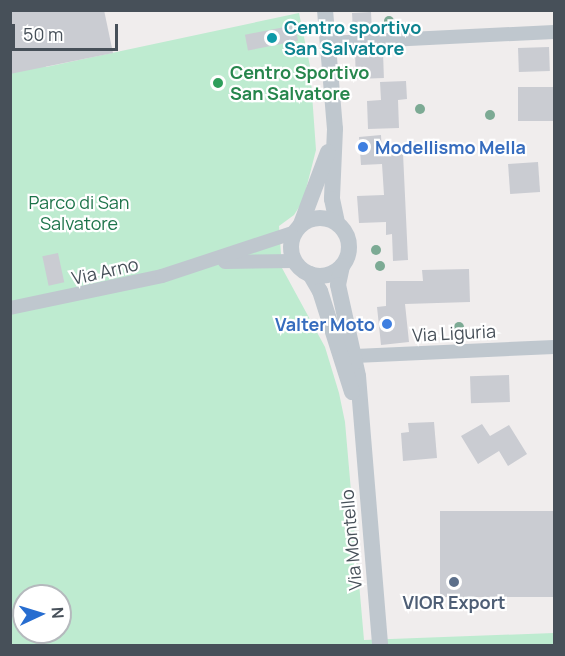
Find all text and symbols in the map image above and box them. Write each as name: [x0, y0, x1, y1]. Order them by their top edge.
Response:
scale bar: [15, 12, 122, 50]
place label: Centro sportivo San Salvatore: [284, 17, 421, 60]
text: 50 m: [23, 22, 63, 46]
marker: Centro sportivo San Salvatore: [265, 31, 279, 45]
place label: Centro Sportivo San Salvatore: [230, 62, 369, 104]
marker: Centro Sportivo San Salvatore: [211, 76, 225, 90]
place label: Modellismo Mella: [375, 136, 526, 158]
marker: Modellismo Mella: [356, 140, 370, 154]
park label: Parco di San Salvatore: [29, 192, 129, 234]
street label: Via Arno: [70, 253, 140, 289]
place label: Valter Moto: [275, 313, 375, 335]
marker: Valter Moto: [380, 317, 394, 331]
street label: Via Liguria: [412, 320, 496, 346]
street label: Via Montello: [336, 489, 366, 591]
marker: VIOR Export: [447, 575, 461, 589]
north arrow: [12, 584, 72, 644]
place label: VIOR Export: [402, 591, 506, 613]
text: N: [47, 606, 69, 619]

